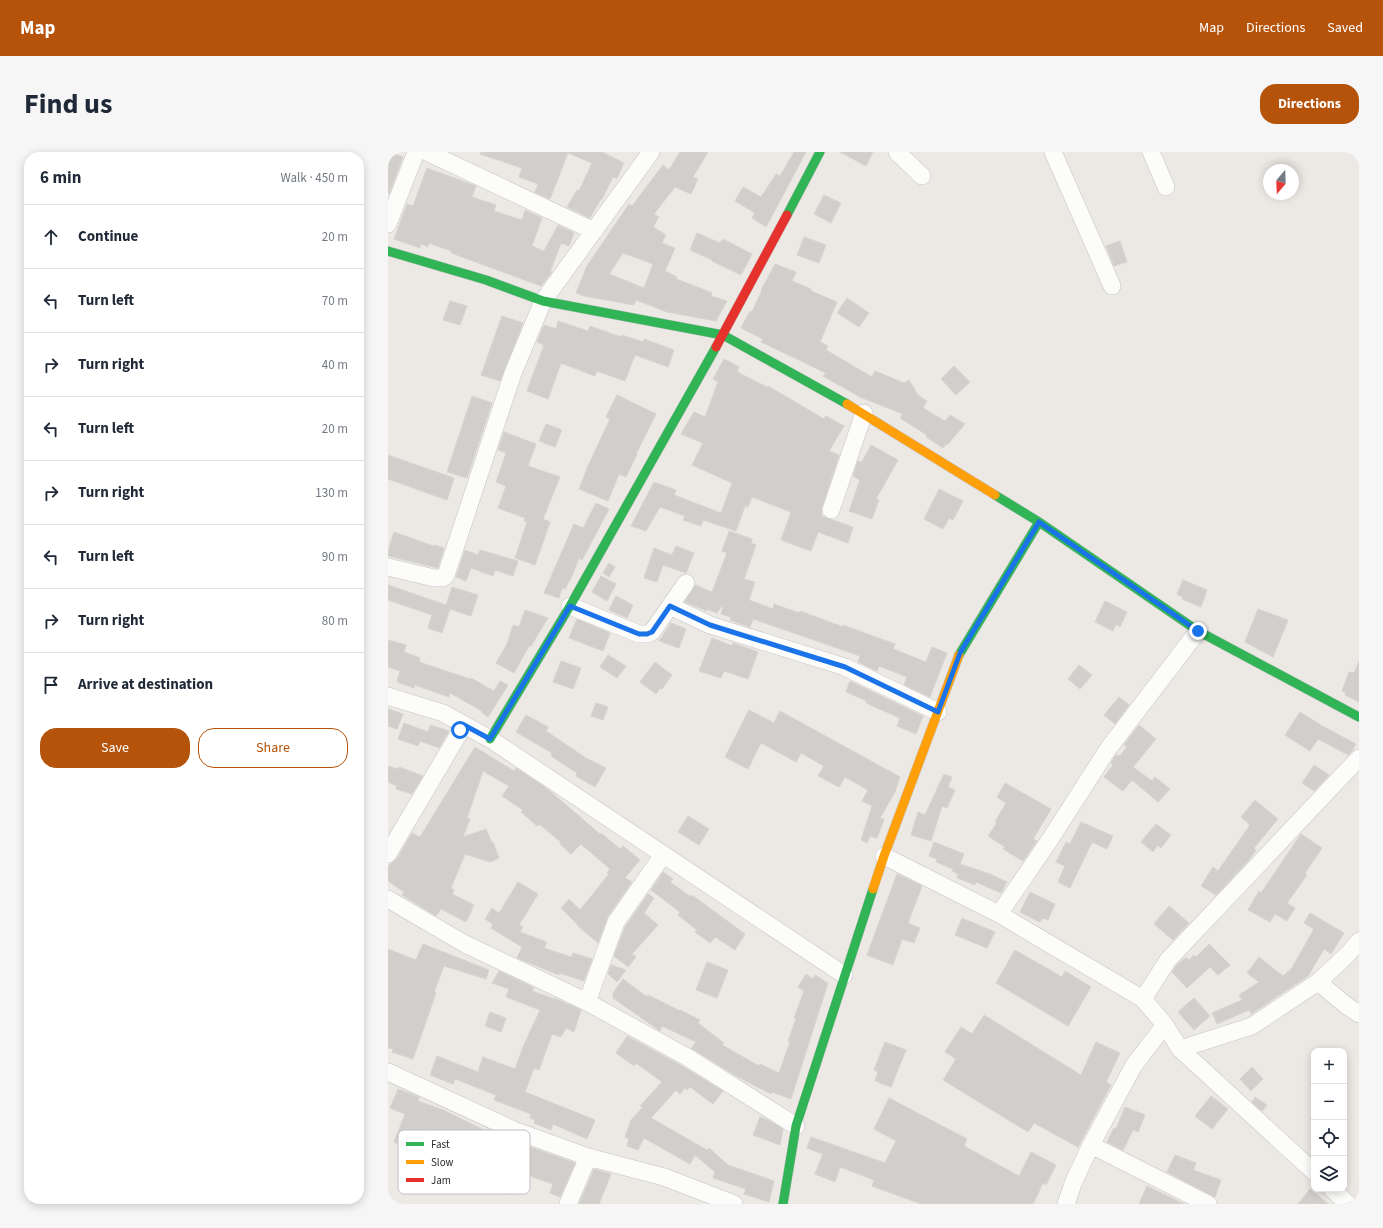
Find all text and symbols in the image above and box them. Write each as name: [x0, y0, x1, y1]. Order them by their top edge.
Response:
text: Map: [20, 15, 55, 42]
text: Map: [1199, 18, 1224, 38]
text: Directions: [1246, 18, 1305, 38]
text: Saved: [1327, 18, 1363, 38]
text: Find us: [24, 84, 112, 124]
button: Directions: [1260, 84, 1359, 124]
north arrow: [1263, 164, 1299, 200]
text: 6 min: [40, 166, 81, 190]
text: Walk · 450 m: [280, 169, 348, 187]
icon: ahead: [40, 226, 62, 248]
text: Continue: [78, 226, 138, 247]
text: 20 m: [322, 228, 348, 246]
icon: left: [40, 290, 62, 312]
text: Turn left: [78, 290, 134, 311]
text: 70 m: [322, 292, 348, 310]
icon: right: [40, 354, 62, 376]
text: Turn right: [78, 354, 144, 375]
text: 40 m: [322, 356, 348, 374]
icon: left: [40, 418, 62, 440]
text: Turn left: [78, 418, 134, 439]
text: 20 m: [322, 420, 348, 438]
icon: right: [40, 482, 62, 504]
text: Turn right: [78, 482, 144, 503]
text: 130 m: [315, 484, 348, 502]
icon: left: [40, 546, 62, 568]
text: Turn left: [78, 546, 134, 567]
text: 90 m: [322, 548, 348, 566]
icon: right: [40, 610, 62, 632]
text: Turn right: [78, 610, 144, 631]
text: 80 m: [322, 612, 348, 630]
route end: [1189, 622, 1207, 640]
icon: arrive: [40, 674, 62, 696]
text: Arrive at destination: [78, 674, 213, 695]
route start: [451, 721, 469, 739]
button: Save: [40, 728, 190, 768]
button: Share: [198, 728, 348, 768]
map controls: [1311, 1048, 1347, 1192]
button: +: [1311, 1048, 1347, 1084]
button: −: [1311, 1084, 1347, 1120]
button: locate: [1311, 1120, 1347, 1156]
legend: [398, 1130, 530, 1194]
text: Fast: [431, 1137, 450, 1152]
text: Slow: [431, 1155, 454, 1170]
button: layers: [1311, 1156, 1347, 1192]
text: Jam: [431, 1173, 451, 1188]

